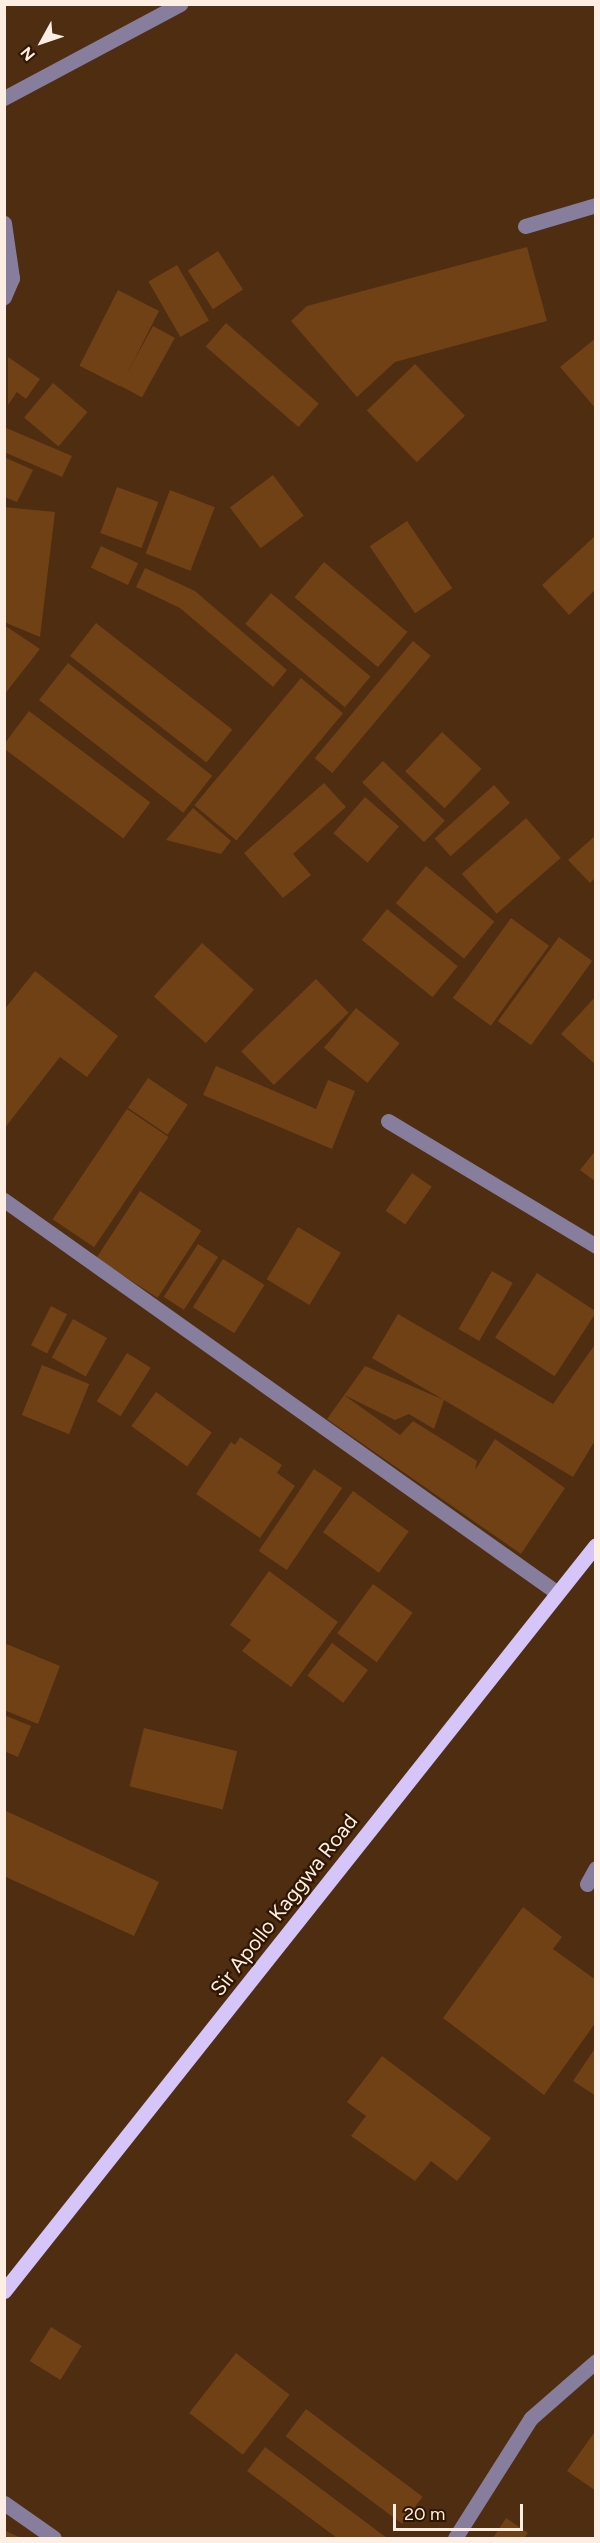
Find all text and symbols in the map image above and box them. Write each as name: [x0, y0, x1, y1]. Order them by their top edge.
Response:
north arrow: [12, 12, 72, 72]
text: N: [17, 43, 39, 65]
street label: Sir Apollo Kaggwa Road: [205, 1809, 363, 2001]
scale bar: [396, 2492, 526, 2530]
text: 20 m: [404, 2503, 445, 2525]

